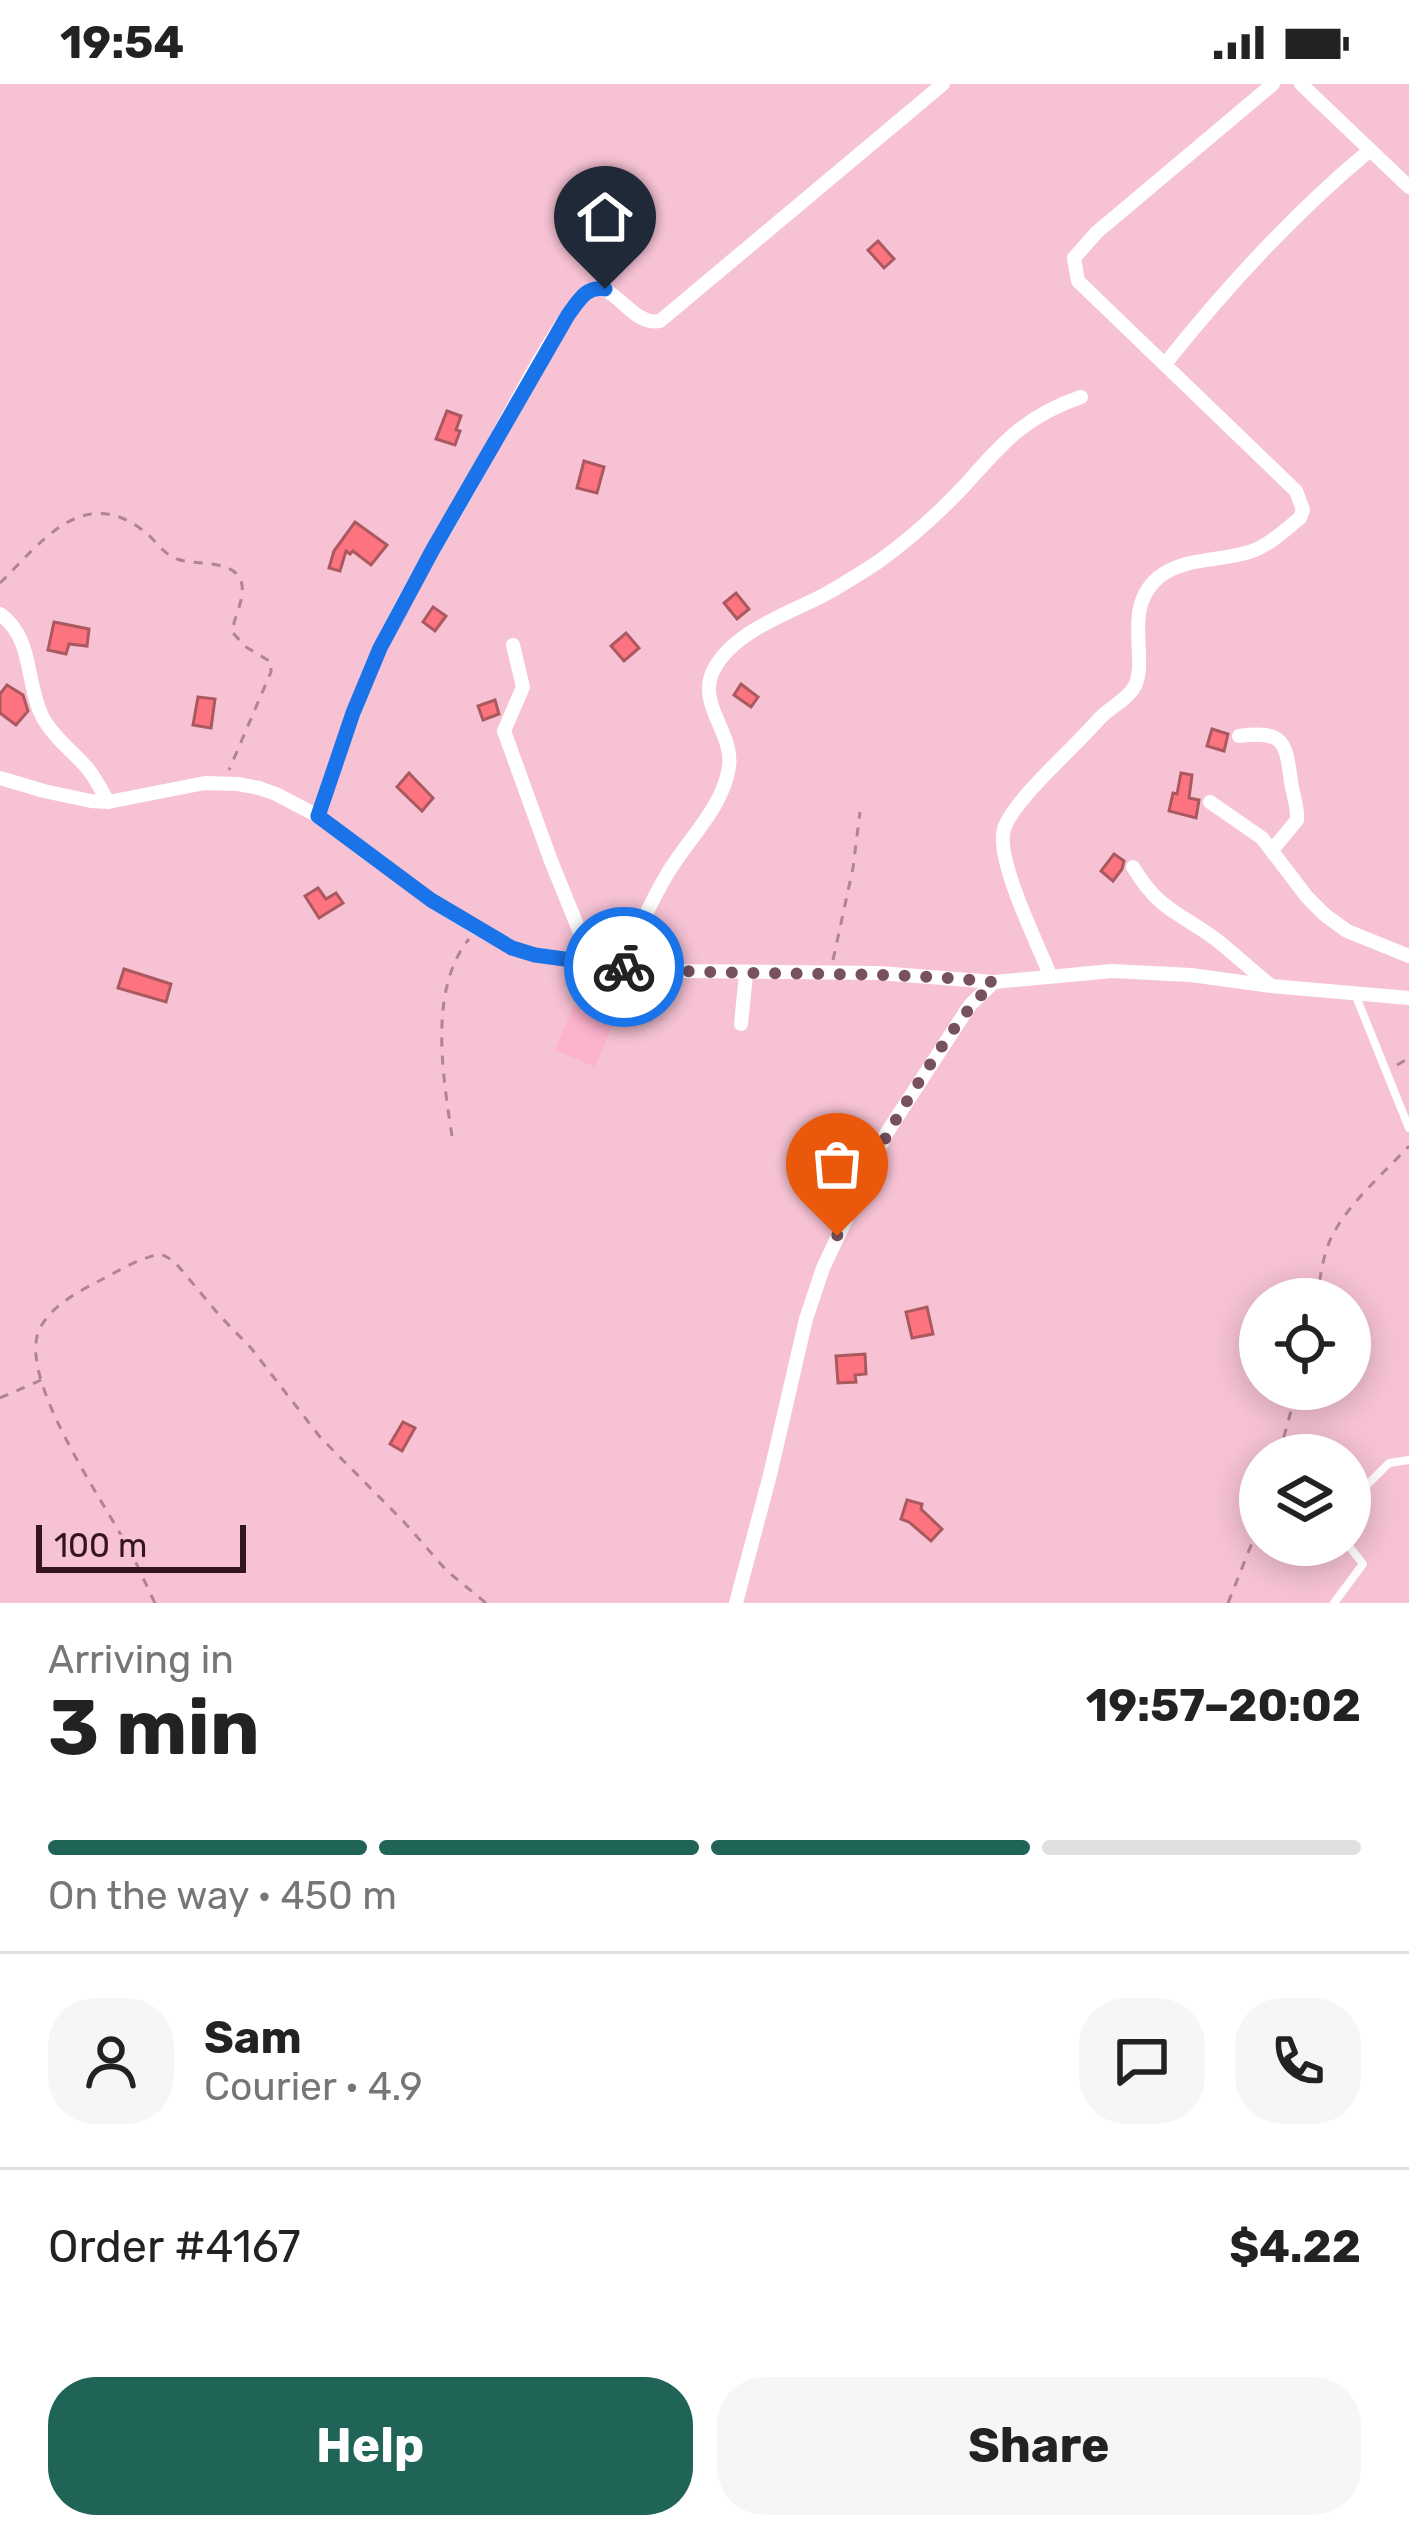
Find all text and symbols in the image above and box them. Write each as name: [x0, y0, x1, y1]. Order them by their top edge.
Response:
text: 19:54: [60, 16, 184, 69]
pin: [554, 166, 656, 289]
icon: home: [572, 184, 638, 250]
courier: [564, 907, 684, 1027]
icon: bike: [591, 934, 657, 1000]
pin: [786, 1113, 888, 1236]
icon: bag: [804, 1131, 870, 1197]
map controls: [1239, 1278, 1371, 1566]
button: locate: [1239, 1278, 1371, 1410]
button: layers: [1239, 1434, 1371, 1566]
scale bar: [36, 1519, 246, 1572]
text: 100 m: [54, 1526, 147, 1565]
text: Arriving in: [48, 1637, 234, 1683]
text: 19:57–20:02: [1086, 1679, 1361, 1732]
text: 3 min: [48, 1681, 260, 1774]
text: On the way · 450 m: [48, 1873, 397, 1919]
button: person: [48, 1998, 174, 2124]
button: chat: [1079, 1998, 1205, 2124]
button: phone: [1235, 1998, 1361, 2124]
text: Sam: [204, 2011, 302, 2064]
text: Courier · 4.9: [204, 2064, 423, 2110]
text: Order #4167: [48, 2220, 301, 2273]
text: $4.22: [1229, 2220, 1361, 2273]
button: Help: [48, 2377, 693, 2515]
button: Share: [717, 2377, 1361, 2515]

